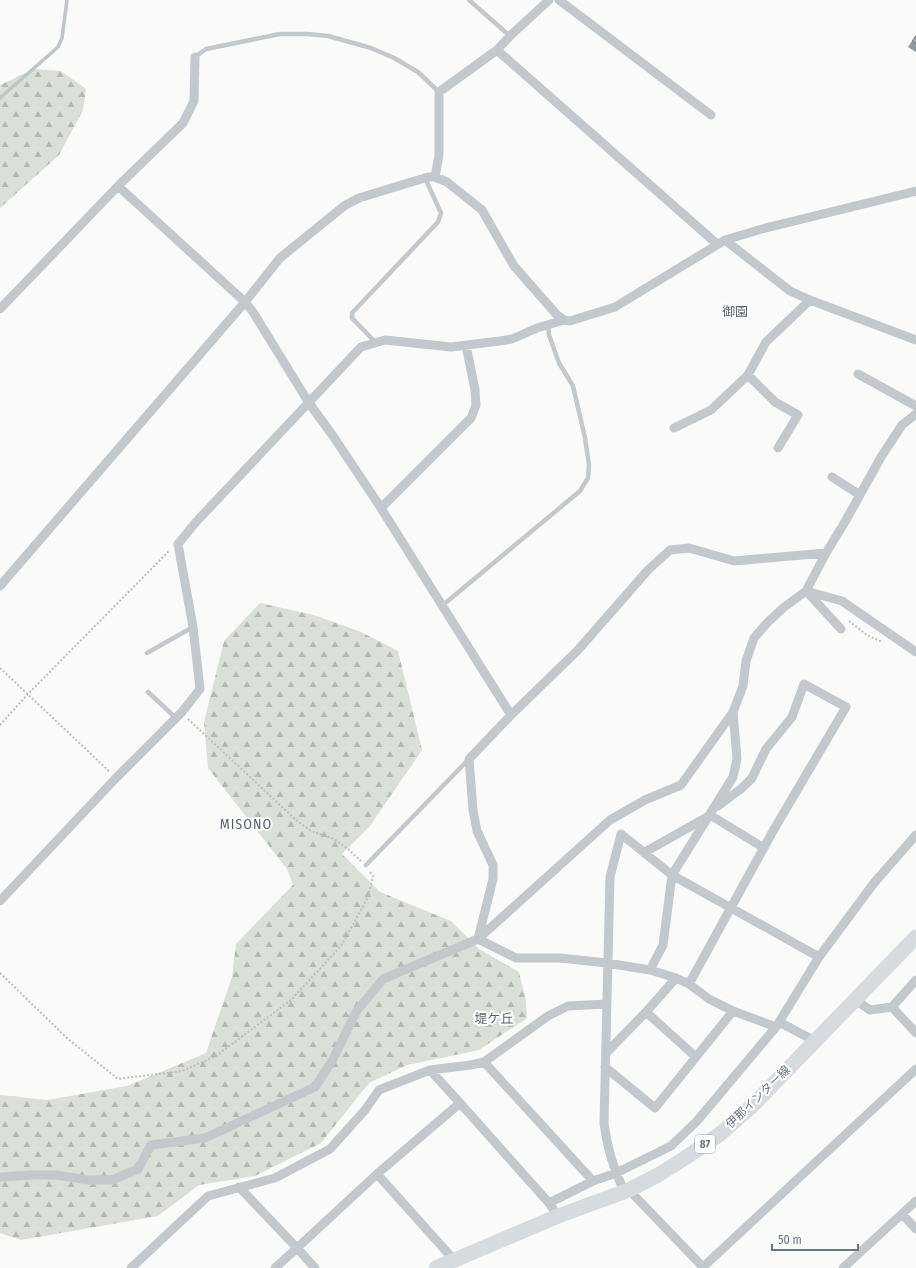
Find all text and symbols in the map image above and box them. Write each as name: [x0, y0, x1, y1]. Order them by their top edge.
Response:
district label: 御園: [722, 304, 748, 319]
district label: MISONO: [220, 816, 272, 833]
district label: 堤ケ丘: [474, 1011, 514, 1026]
street label: 伊那インター線: [723, 1063, 793, 1131]
road number: 87: [695, 1135, 715, 1153]
scale bar: [772, 1226, 858, 1252]
text: 50 m: [778, 1233, 802, 1247]

